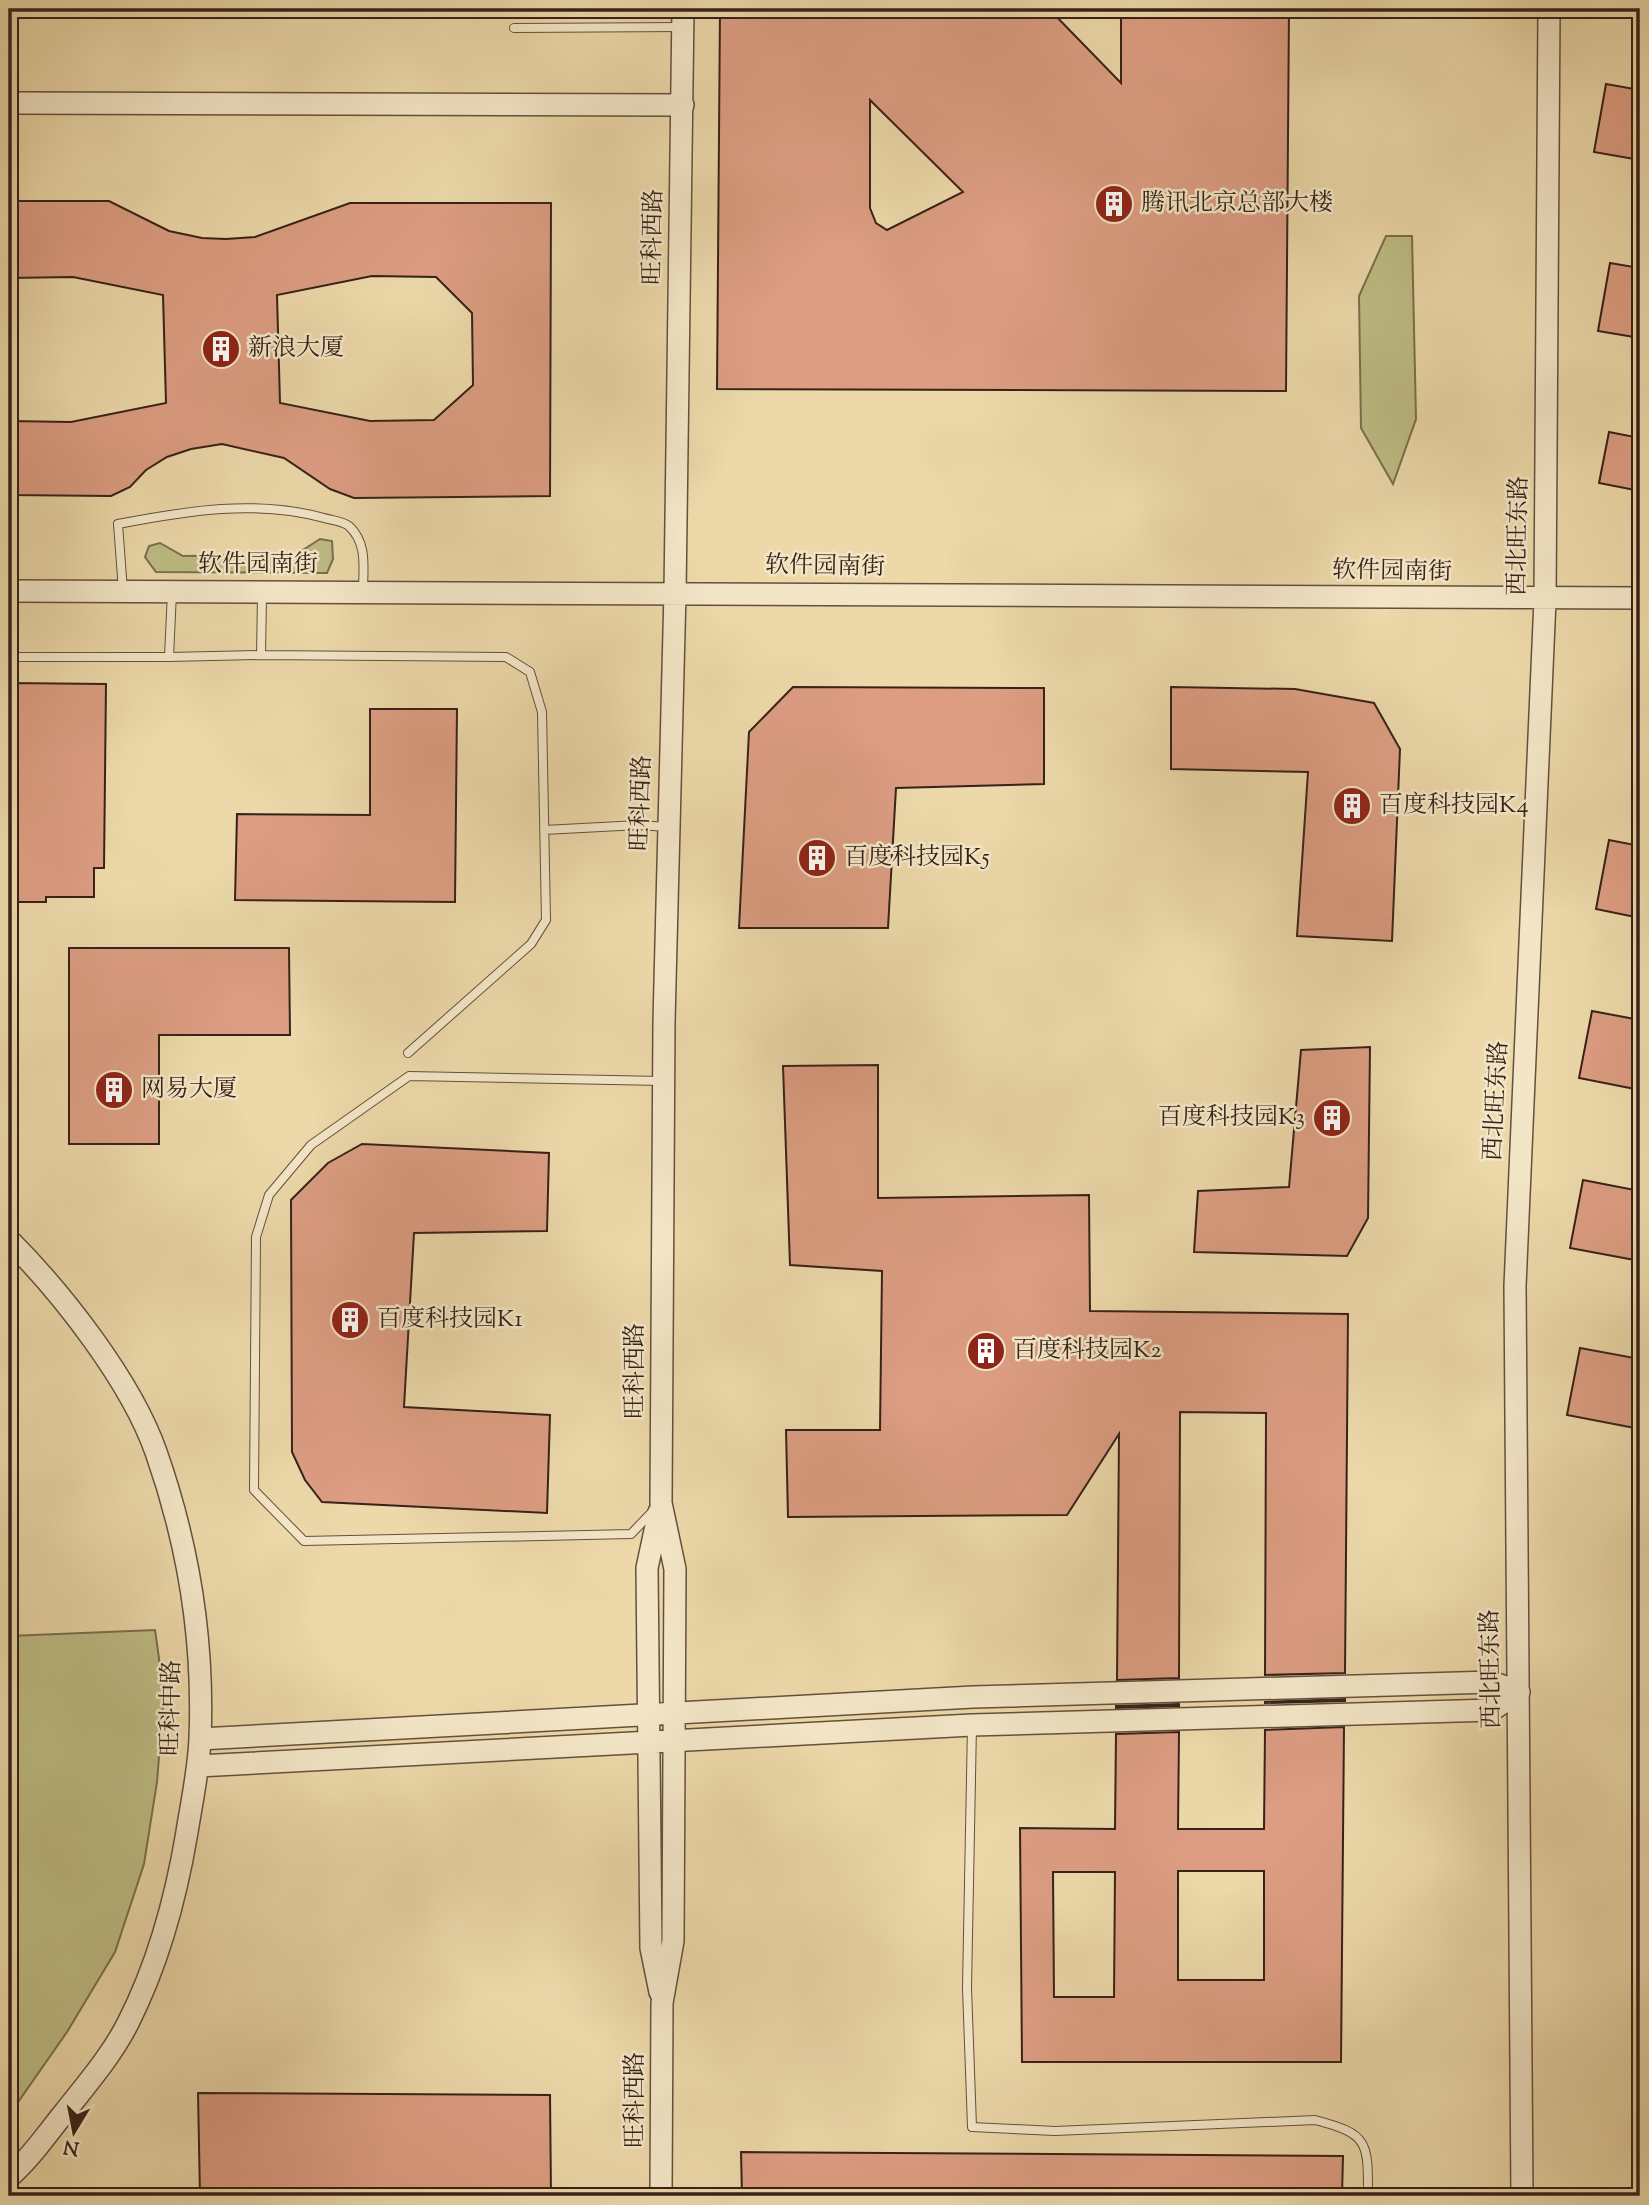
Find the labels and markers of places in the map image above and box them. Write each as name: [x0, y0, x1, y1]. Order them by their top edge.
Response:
building icon: 腾讯北京总部大楼: [1093, 183, 1135, 225]
place label: 腾讯北京总部大楼: [1141, 187, 1333, 221]
building icon: 新浪大厦: [200, 328, 242, 370]
place label: 新浪大厦: [248, 332, 344, 366]
building icon: 百度科技园K4: [1331, 785, 1373, 827]
place label: 百度科技园K4: [1379, 789, 1528, 823]
building icon: 百度科技园K5: [796, 837, 838, 879]
place label: 百度科技园K5: [844, 841, 990, 875]
building icon: 网易大厦: [93, 1069, 135, 1111]
place label: 网易大厦: [141, 1073, 237, 1107]
building icon: 百度科技园K3: [1311, 1097, 1353, 1139]
place label: 百度科技园K3: [1158, 1101, 1305, 1135]
building icon: 百度科技园K1: [329, 1299, 371, 1341]
place label: 百度科技园K1: [377, 1303, 523, 1337]
building icon: 百度科技园K2: [965, 1330, 1007, 1372]
place label: 百度科技园K2: [1013, 1334, 1162, 1368]

